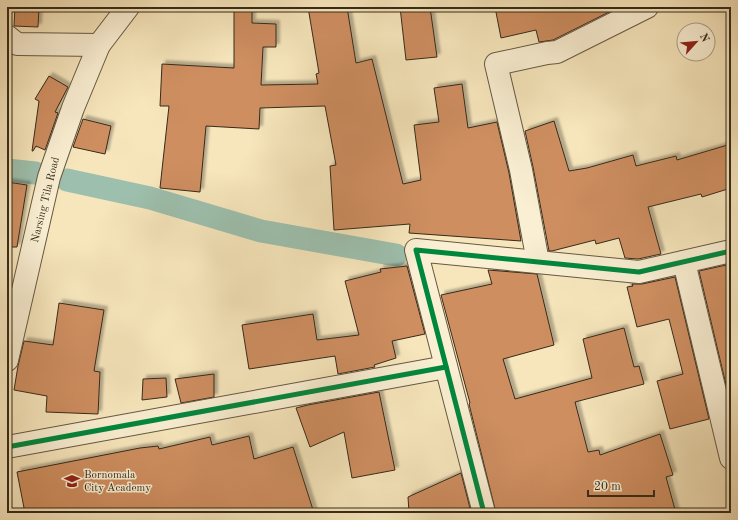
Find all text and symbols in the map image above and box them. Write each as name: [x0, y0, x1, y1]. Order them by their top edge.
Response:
north arrow: [676, 22, 716, 62]
text: N: [697, 32, 711, 45]
street label: Narsing Tila Road: [30, 156, 62, 244]
place label: Bornomala City Academy: [84, 470, 151, 494]
school or university icon: Bornomala City Academy: [63, 472, 81, 490]
scale bar: [588, 472, 654, 498]
text: 20 m: [594, 481, 621, 493]

